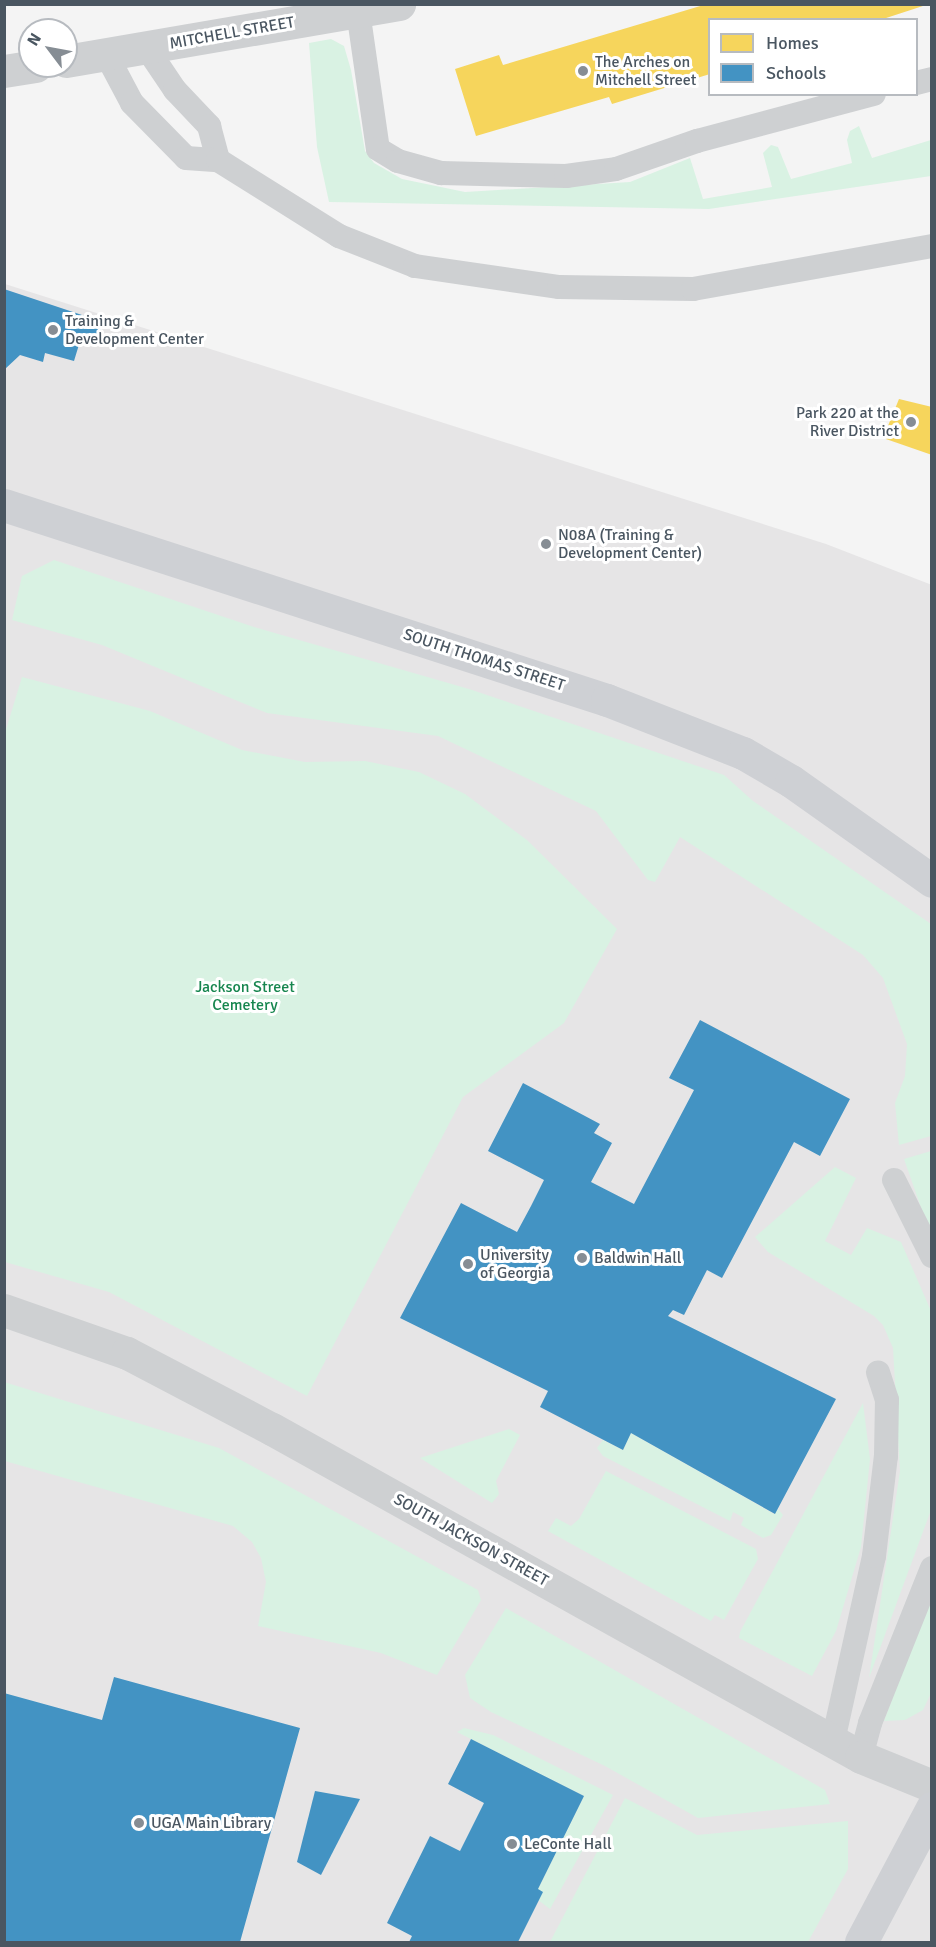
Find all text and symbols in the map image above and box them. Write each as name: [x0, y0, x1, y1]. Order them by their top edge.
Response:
street label: MITCHELL STREET: [168, 13, 296, 53]
north arrow: [18, 18, 78, 78]
legend: [708, 18, 918, 96]
text: N: [23, 30, 46, 50]
text: Homes: [766, 32, 819, 54]
place label: The Arches on Mitchell Street: [595, 52, 696, 90]
text: Schools: [766, 62, 826, 84]
marker: The Arches on Mitchell Street: [576, 64, 590, 78]
place label: Training & Development Center: [65, 311, 204, 349]
marker: Training & Development Center: [46, 323, 60, 337]
place label: Park 220 at the River District: [796, 403, 899, 441]
marker: Park 220 at the River District: [904, 415, 918, 429]
place label: N08A (Training & Development Center): [558, 525, 702, 563]
marker: N08A (Training & Development Center): [539, 537, 553, 551]
street label: SOUTH THOMAS STREET: [401, 625, 567, 695]
park label: Jackson Street Cemetery: [195, 977, 295, 1015]
place label: University of Georgia: [480, 1245, 550, 1283]
place label: Baldwin Hall: [594, 1248, 681, 1268]
marker: Baldwin Hall: [575, 1251, 589, 1265]
marker: University of Georgia: [461, 1257, 475, 1271]
street label: SOUTH JACKSON STREET: [390, 1490, 552, 1590]
place label: UGA Main Library: [151, 1813, 271, 1833]
marker: UGA Main Library: [132, 1816, 146, 1830]
place label: LeConte Hall: [524, 1834, 612, 1854]
marker: LeConte Hall: [505, 1837, 519, 1851]

